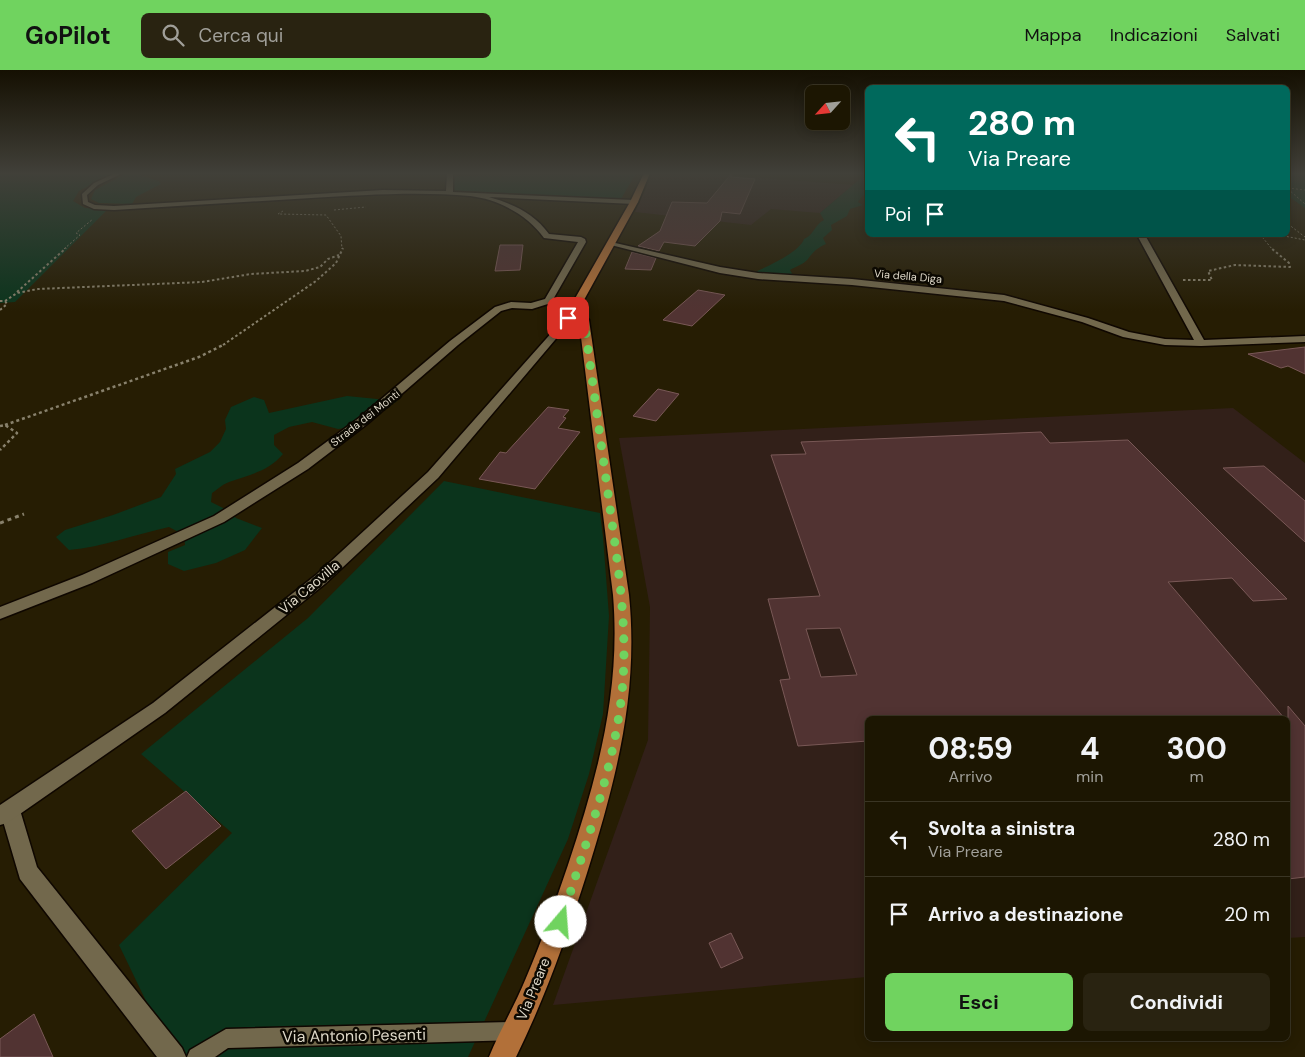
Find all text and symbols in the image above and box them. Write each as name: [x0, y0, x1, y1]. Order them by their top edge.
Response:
search box: [141, 13, 491, 58]
text: GoPilot: [25, 20, 111, 51]
icon: search: [159, 21, 187, 49]
text: Cerca qui: [199, 23, 283, 48]
text: Mappa: [1024, 23, 1082, 47]
text: Indicazioni: [1110, 23, 1198, 47]
text: Salvati: [1226, 23, 1280, 47]
north arrow: [805, 85, 850, 130]
map controls: [805, 85, 850, 130]
text: 280 m: [968, 100, 1076, 146]
icon: left: [885, 105, 950, 170]
text: Via Preare: [968, 144, 1071, 173]
icon: arrive: [921, 200, 949, 228]
text: Poi: [885, 202, 911, 227]
street label: Via della Diga: [873, 266, 943, 286]
pin: [547, 297, 589, 339]
icon: arrive: [554, 304, 582, 332]
street label: Strada dei Monti: [327, 387, 403, 449]
street label: Via Caovilla: [275, 556, 343, 618]
text: 08:59: [928, 729, 1013, 768]
text: 4: [1080, 729, 1099, 768]
text: 300: [1166, 729, 1227, 768]
text: Arrivo: [949, 766, 992, 787]
text: min: [1076, 766, 1103, 787]
text: m: [1190, 766, 1204, 787]
text: Svolta a sinistra: [928, 816, 1075, 841]
icon: left: [885, 825, 913, 853]
text: 280 m: [1213, 827, 1270, 852]
text: Via Preare: [928, 841, 1003, 862]
position arrow: [534, 895, 586, 947]
icon: arrive: [885, 900, 913, 928]
text: Arrivo a destinazione: [928, 902, 1123, 927]
text: 20 m: [1224, 902, 1270, 927]
street label: Via Preare: [512, 955, 554, 1023]
button: Esci: [885, 973, 1073, 1031]
button: Condividi: [1083, 973, 1270, 1031]
street label: Via Antonio Pesenti: [282, 1024, 426, 1047]

